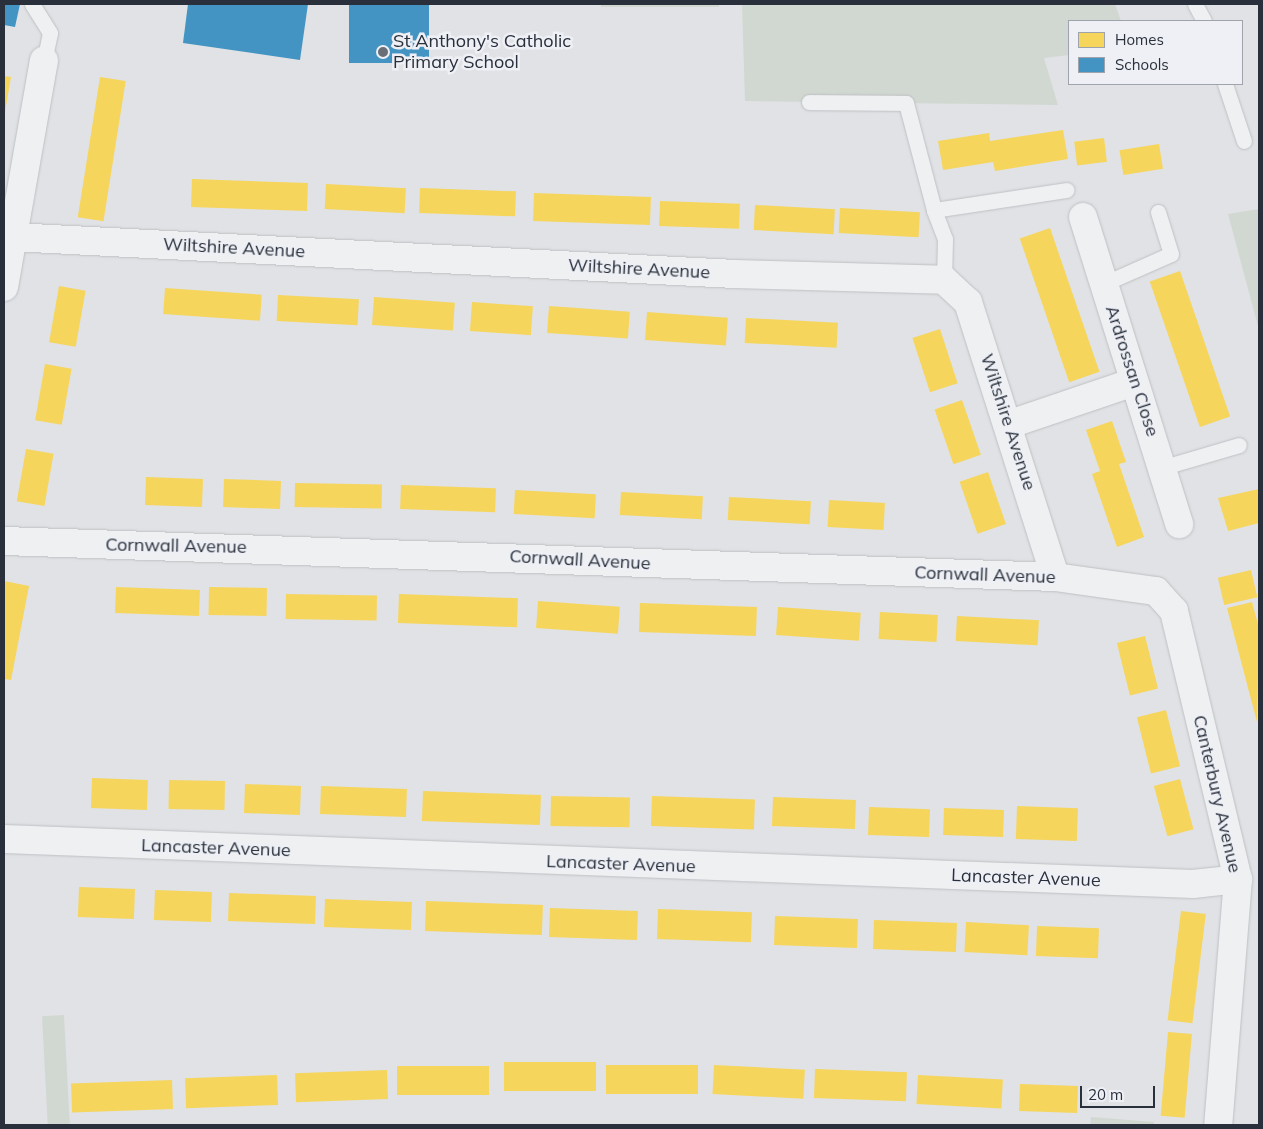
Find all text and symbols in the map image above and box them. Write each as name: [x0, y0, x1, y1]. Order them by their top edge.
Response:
legend: [1068, 20, 1243, 85]
text: Homes: [1115, 30, 1164, 49]
place label: St Anthony's Catholic Primary School: [393, 31, 571, 74]
marker: St Anthony's Catholic Primary School: [377, 46, 389, 58]
text: Schools: [1115, 55, 1169, 74]
street label: Wiltshire Avenue: [162, 233, 306, 263]
street label: Wiltshire Avenue: [567, 254, 711, 284]
street label: Ardrossan Close: [1101, 303, 1163, 439]
street label: Wiltshire Avenue: [976, 351, 1040, 493]
street label: Cornwall Avenue: [105, 534, 247, 558]
street label: Cornwall Avenue: [509, 546, 651, 574]
street label: Cornwall Avenue: [914, 562, 1056, 588]
street label: Canterbury Avenue: [1188, 713, 1246, 875]
street label: Lancaster Avenue: [141, 835, 291, 861]
street label: Lancaster Avenue: [546, 851, 696, 877]
street label: Lancaster Avenue: [951, 865, 1101, 891]
scale bar: [1083, 1076, 1158, 1108]
text: 20 m: [1088, 1085, 1123, 1104]

